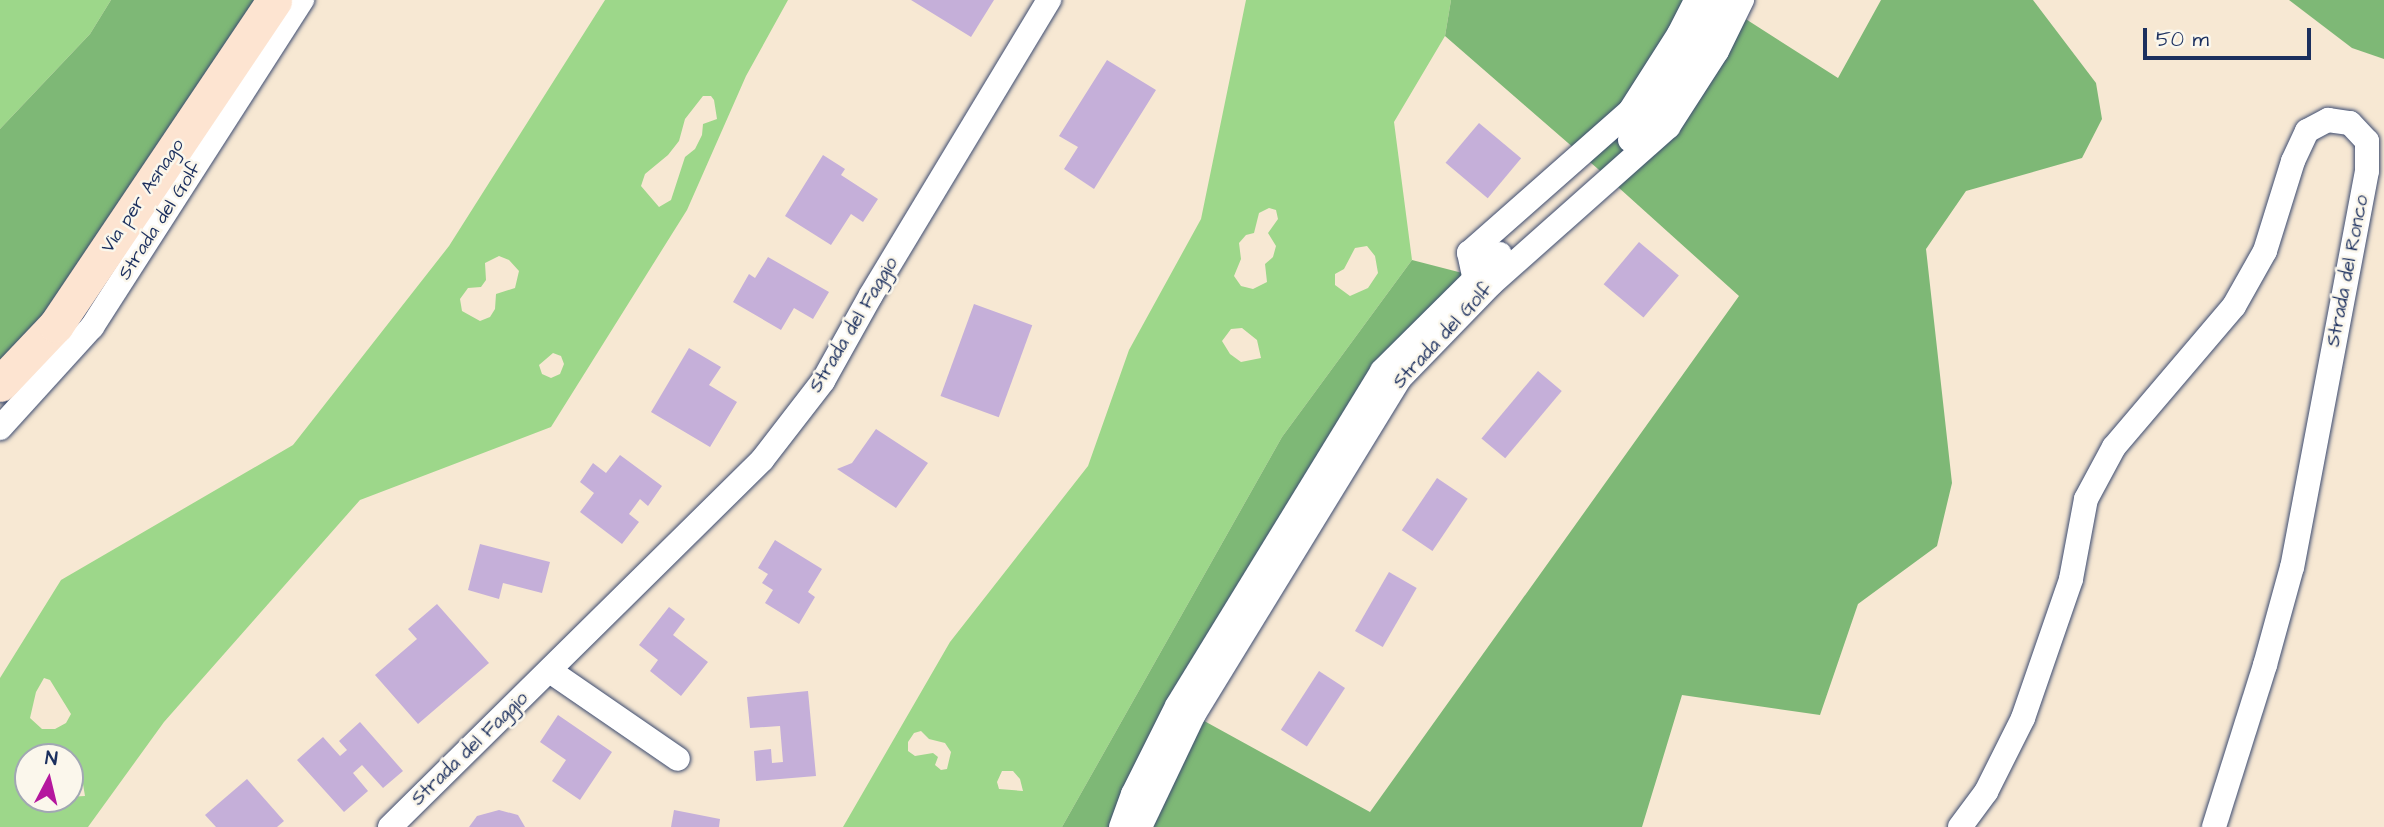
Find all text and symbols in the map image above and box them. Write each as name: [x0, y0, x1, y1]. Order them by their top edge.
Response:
scale bar: [2146, 14, 2314, 58]
text: 50 m: [2156, 25, 2209, 54]
street label: Via per Asnago: [97, 135, 189, 257]
street label: Strada del Golf: [113, 158, 207, 284]
street label: Strada del Ronco: [2322, 193, 2374, 349]
street label: Strada del Faggio: [805, 253, 903, 397]
street label: Strada del Golf: [1388, 279, 1498, 393]
street label: Strada del Faggio: [407, 687, 533, 811]
north arrow: [14, 743, 84, 813]
text: N: [44, 745, 59, 773]

